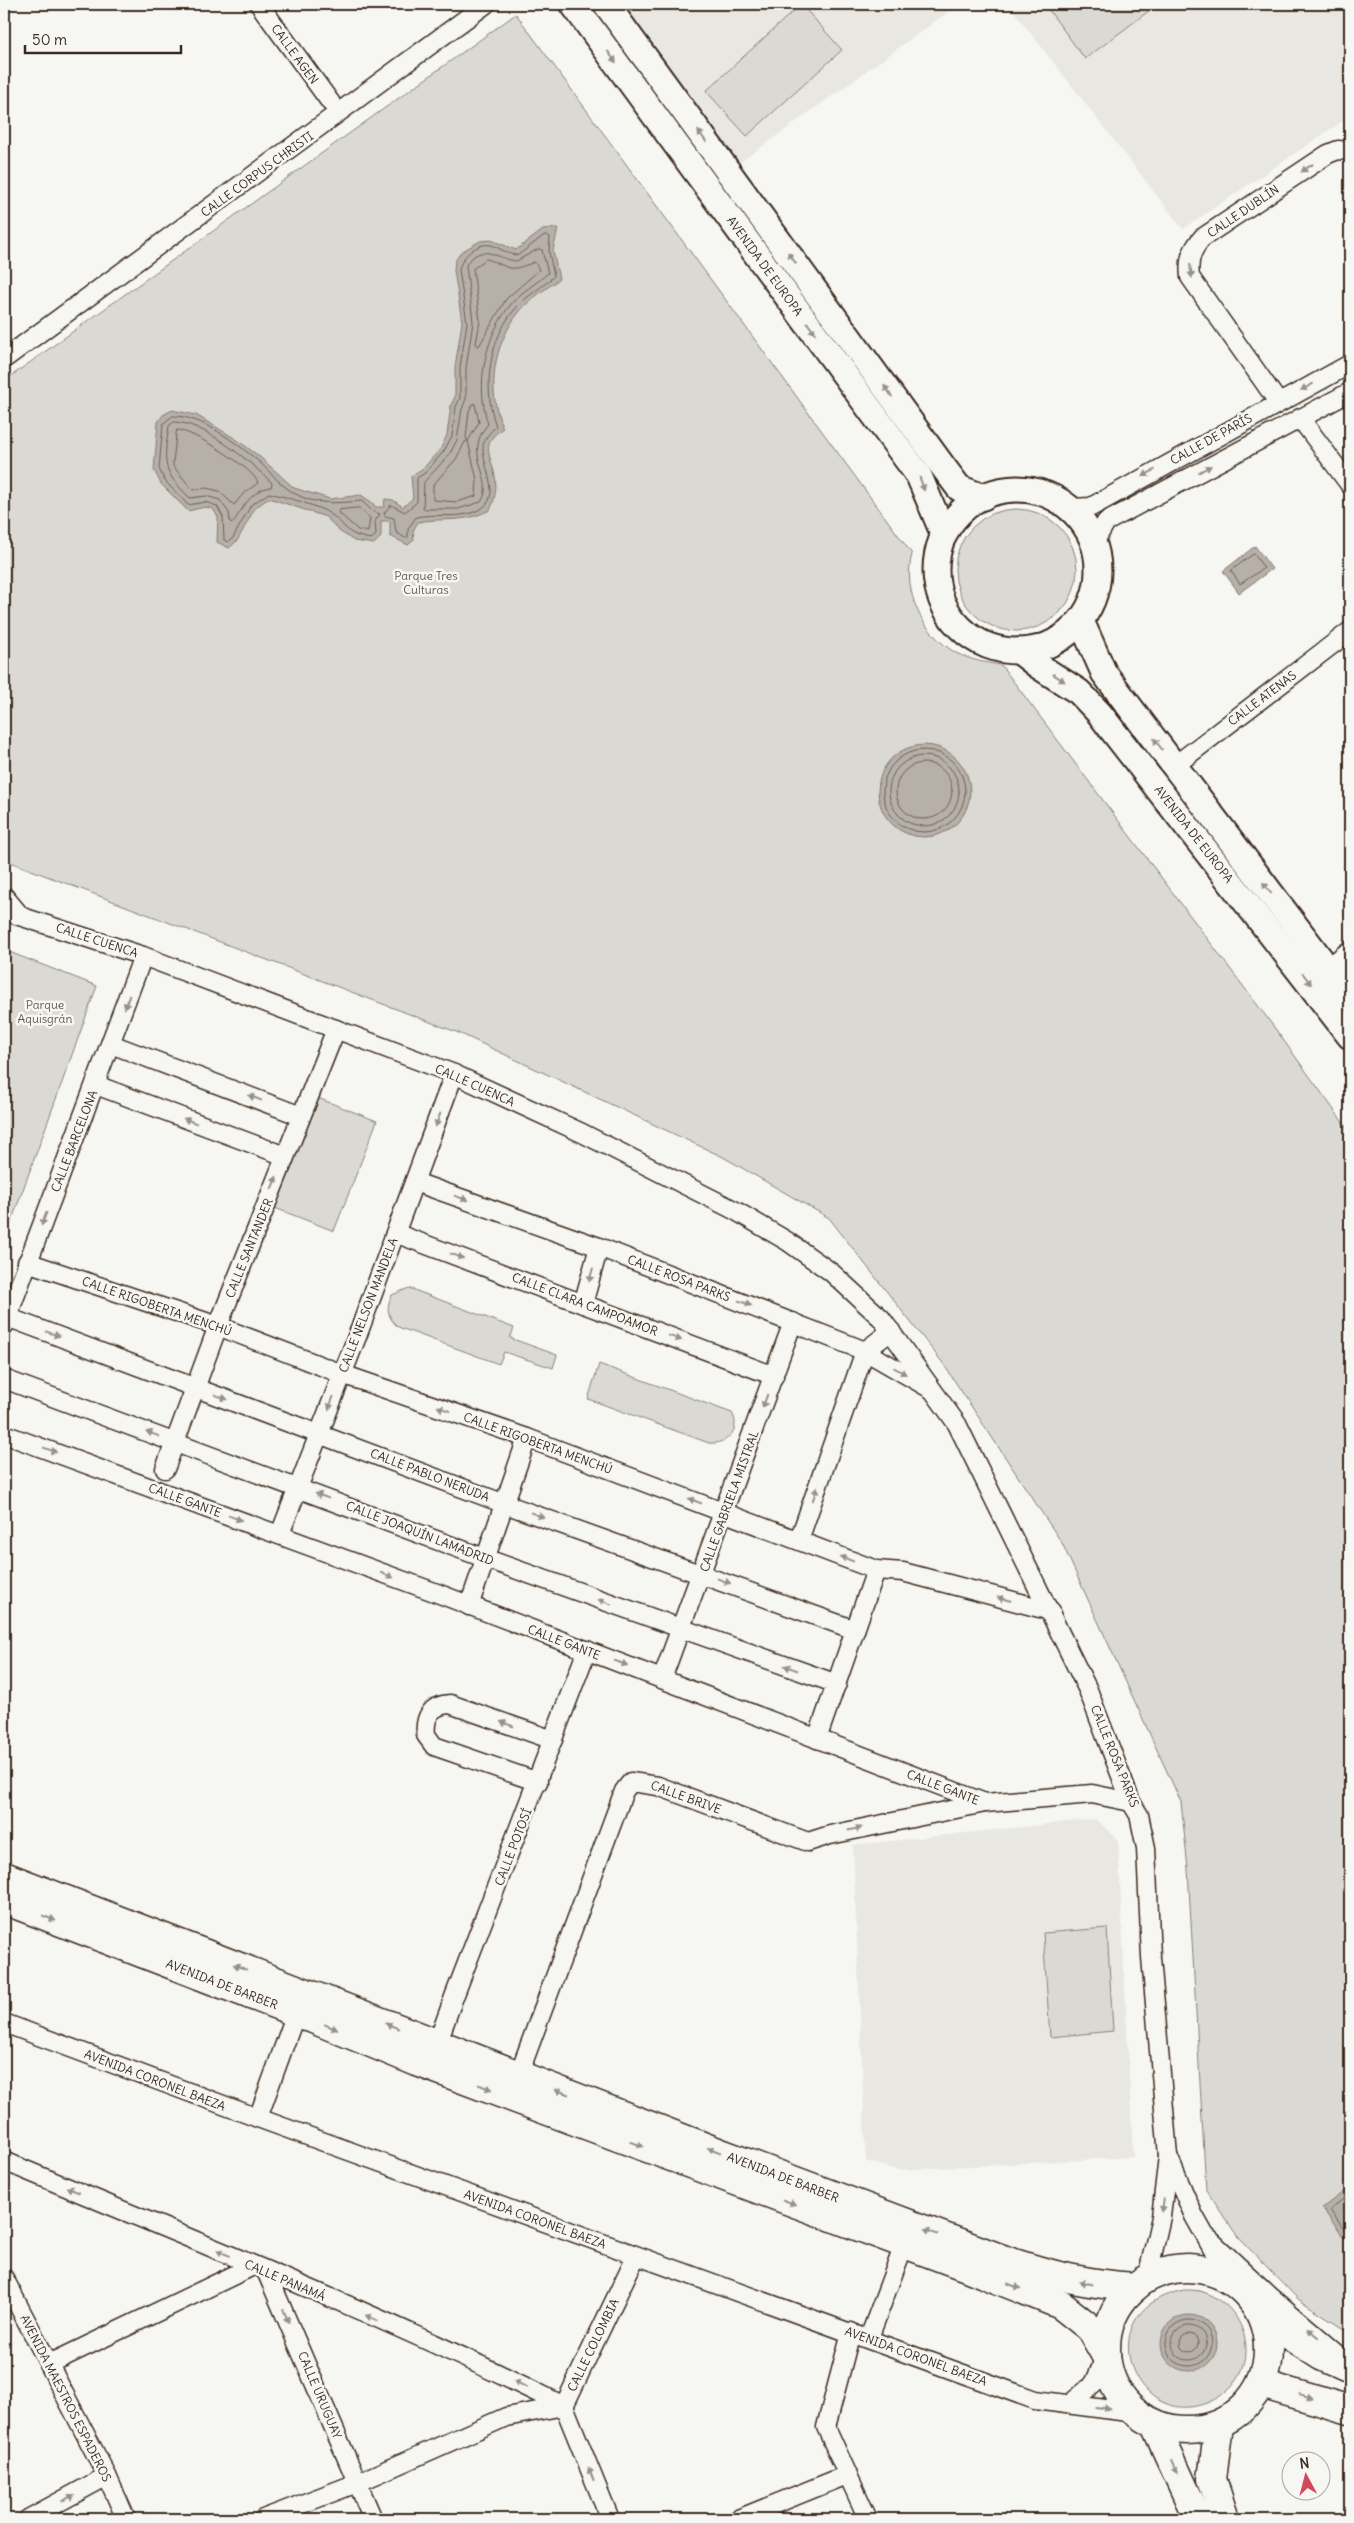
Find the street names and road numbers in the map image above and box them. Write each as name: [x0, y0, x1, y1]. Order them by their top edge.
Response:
street label: CALLE AGEN: [268, 21, 322, 87]
street label: CALLE CORPUS CHRISTI: [198, 128, 316, 220]
street label: CALLE DUBLÍN: [1204, 182, 1282, 240]
street label: AVENIDA DE EUROPA: [724, 213, 806, 319]
street label: CALLE DE PARÍS: [1168, 410, 1255, 468]
street label: CALLE ATENAS: [1225, 667, 1299, 729]
street label: AVENIDA DE EUROPA: [1151, 782, 1237, 886]
street label: CALLE CUENCA: [54, 920, 140, 960]
street label: CALLE CUENCA: [433, 1061, 517, 1109]
street label: CALLE BARCELONA: [48, 1088, 100, 1194]
street label: CALLE SANTANDER: [222, 1196, 276, 1300]
street label: CALLE NELSON MANDELA: [335, 1235, 401, 1374]
street label: CALLE ROSA PARKS: [625, 1251, 733, 1305]
street label: CALLE CLARA CAMPOAMOR: [510, 1269, 660, 1339]
street label: CALLE RIGOBERTA MENCHÚ: [80, 1273, 234, 1339]
street label: CALLE RIGOBERTA MENCHÚ: [461, 1409, 615, 1477]
street label: CALLE GABRIELA MISTRAL: [696, 1428, 762, 1574]
street label: CALLE PABLO NERUDA: [368, 1445, 492, 1505]
street label: CALLE GANTE: [146, 1480, 224, 1520]
street label: CALLE JOAQUÍN LAMADRID: [344, 1498, 496, 1568]
street label: CALLE GANTE: [526, 1621, 602, 1663]
street label: CALLE ROSA PARKS: [1088, 1703, 1142, 1810]
street label: CALLE GANTE: [905, 1766, 981, 1808]
street label: CALLE BRIVE: [649, 1777, 723, 1817]
street label: CALLE POTOSÍ: [491, 1806, 535, 1888]
street label: AVENIDA DE BARBER: [164, 1956, 280, 2012]
street label: AVENIDA CORONEL BAEZA: [82, 2046, 228, 2114]
street label: AVENIDA DE BARBER: [725, 2149, 841, 2205]
street label: AVENIDA CORONEL BAEZA: [462, 2186, 608, 2252]
street label: CALLE PANAMÁ: [242, 2256, 328, 2304]
street label: CALLE COLOMBIA: [564, 2296, 622, 2394]
street label: AVENIDA MAESTROS ESPADEROS: [17, 2312, 115, 2484]
street label: AVENIDA CORONEL BAEZA: [843, 2323, 989, 2389]
street label: CALLE URUGUAY: [295, 2349, 345, 2441]

